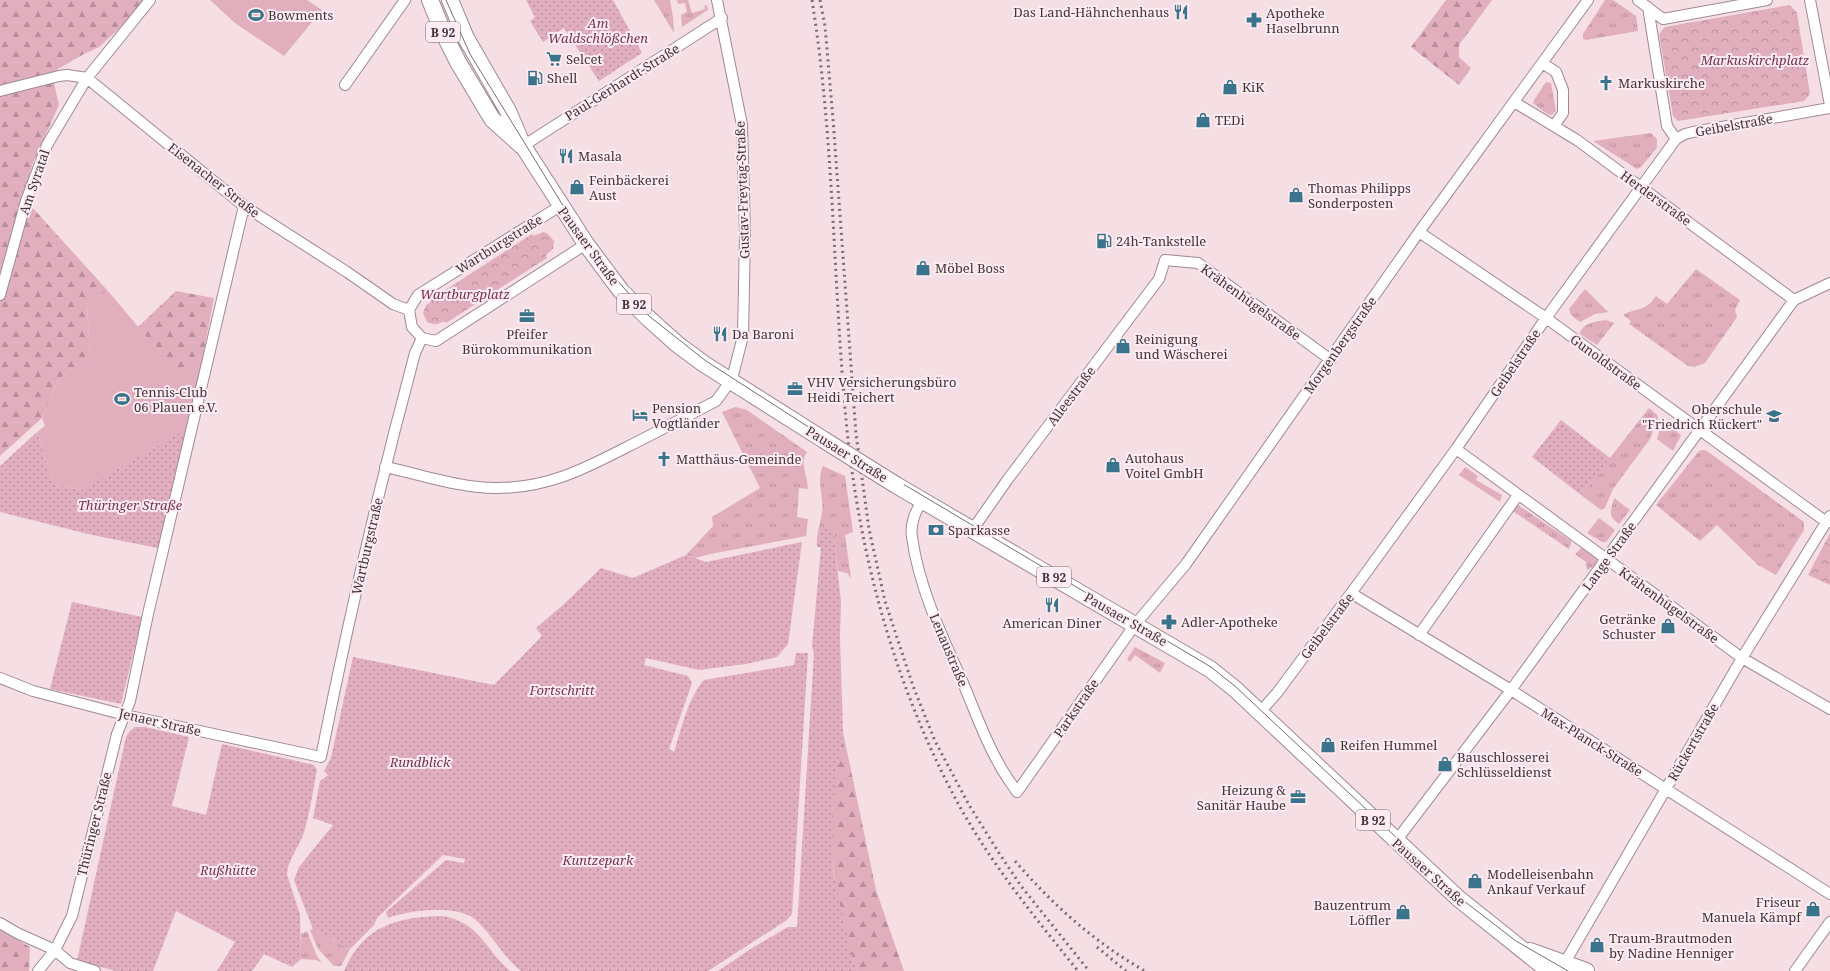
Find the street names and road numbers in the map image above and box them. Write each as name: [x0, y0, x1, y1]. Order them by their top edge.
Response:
road number: B 92: [426, 22, 460, 42]
street label: Paul-Gerhardt-Straße: [561, 39, 683, 125]
street label: Geibelstraße: [1694, 109, 1774, 141]
street label: Gustav-Freytag-Straße: [731, 121, 753, 259]
street label: Eisenacher Straße: [164, 138, 264, 222]
street label: Am Syratal: [14, 147, 54, 217]
street label: Herderstraße: [1617, 166, 1695, 230]
street label: Pausaer Straße: [554, 203, 624, 289]
street label: Wartburgstraße: [452, 210, 546, 278]
street label: Krähenhügelstraße: [1197, 260, 1305, 344]
street label: Morgenbergstraße: [1300, 293, 1380, 397]
road number: B 92: [617, 294, 651, 314]
street label: Geibelstraße: [1486, 325, 1544, 401]
street label: Gunoldstraße: [1567, 330, 1645, 394]
street label: Alleestraße: [1043, 363, 1099, 429]
street label: Pausaer Straße: [803, 422, 891, 486]
street label: Wartburgstraße: [347, 496, 387, 596]
street label: Lange Straße: [1578, 518, 1640, 594]
street label: Krähenhügelstraße: [1615, 563, 1723, 647]
road number: B 92: [1037, 567, 1071, 587]
street label: Pausaer Straße: [1081, 588, 1171, 650]
street label: Geibelstraße: [1296, 589, 1358, 663]
street label: Lenaustraße: [925, 611, 973, 689]
street label: Parkstraße: [1049, 675, 1103, 741]
street label: Rückertstraße: [1663, 700, 1723, 784]
street label: Max-Planck-Straße: [1538, 703, 1646, 781]
street label: Jenaer Straße: [116, 704, 203, 740]
street label: Thüringer Straße: [72, 770, 116, 878]
road number: B 92: [1356, 810, 1390, 830]
street label: Pausaer Straße: [1388, 834, 1470, 910]

